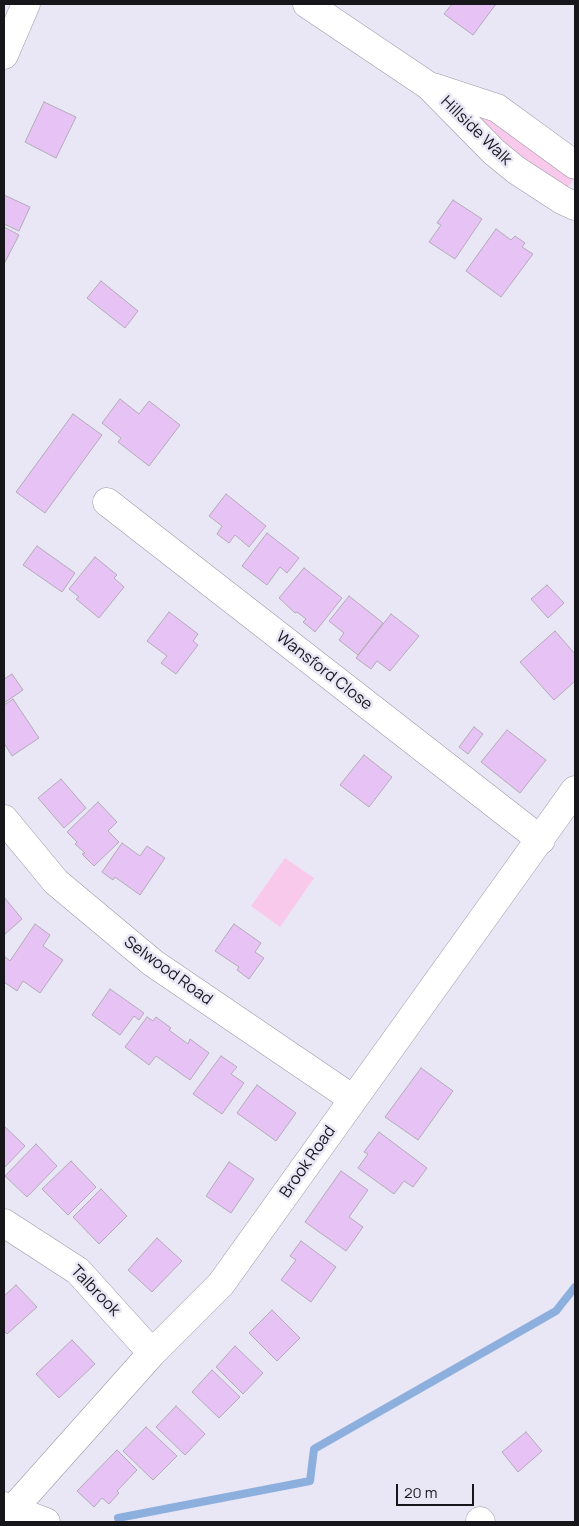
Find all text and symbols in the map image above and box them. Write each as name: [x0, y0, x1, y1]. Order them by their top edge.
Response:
street label: Hillside Walk: [437, 92, 515, 170]
street label: Wansford Close: [272, 628, 376, 714]
street label: Selwood Road: [120, 933, 216, 1009]
street label: Brook Road: [276, 1122, 340, 1202]
street label: Talbrook: [66, 1262, 124, 1320]
scale bar: [399, 1474, 476, 1506]
text: 20 m: [404, 1482, 437, 1503]

